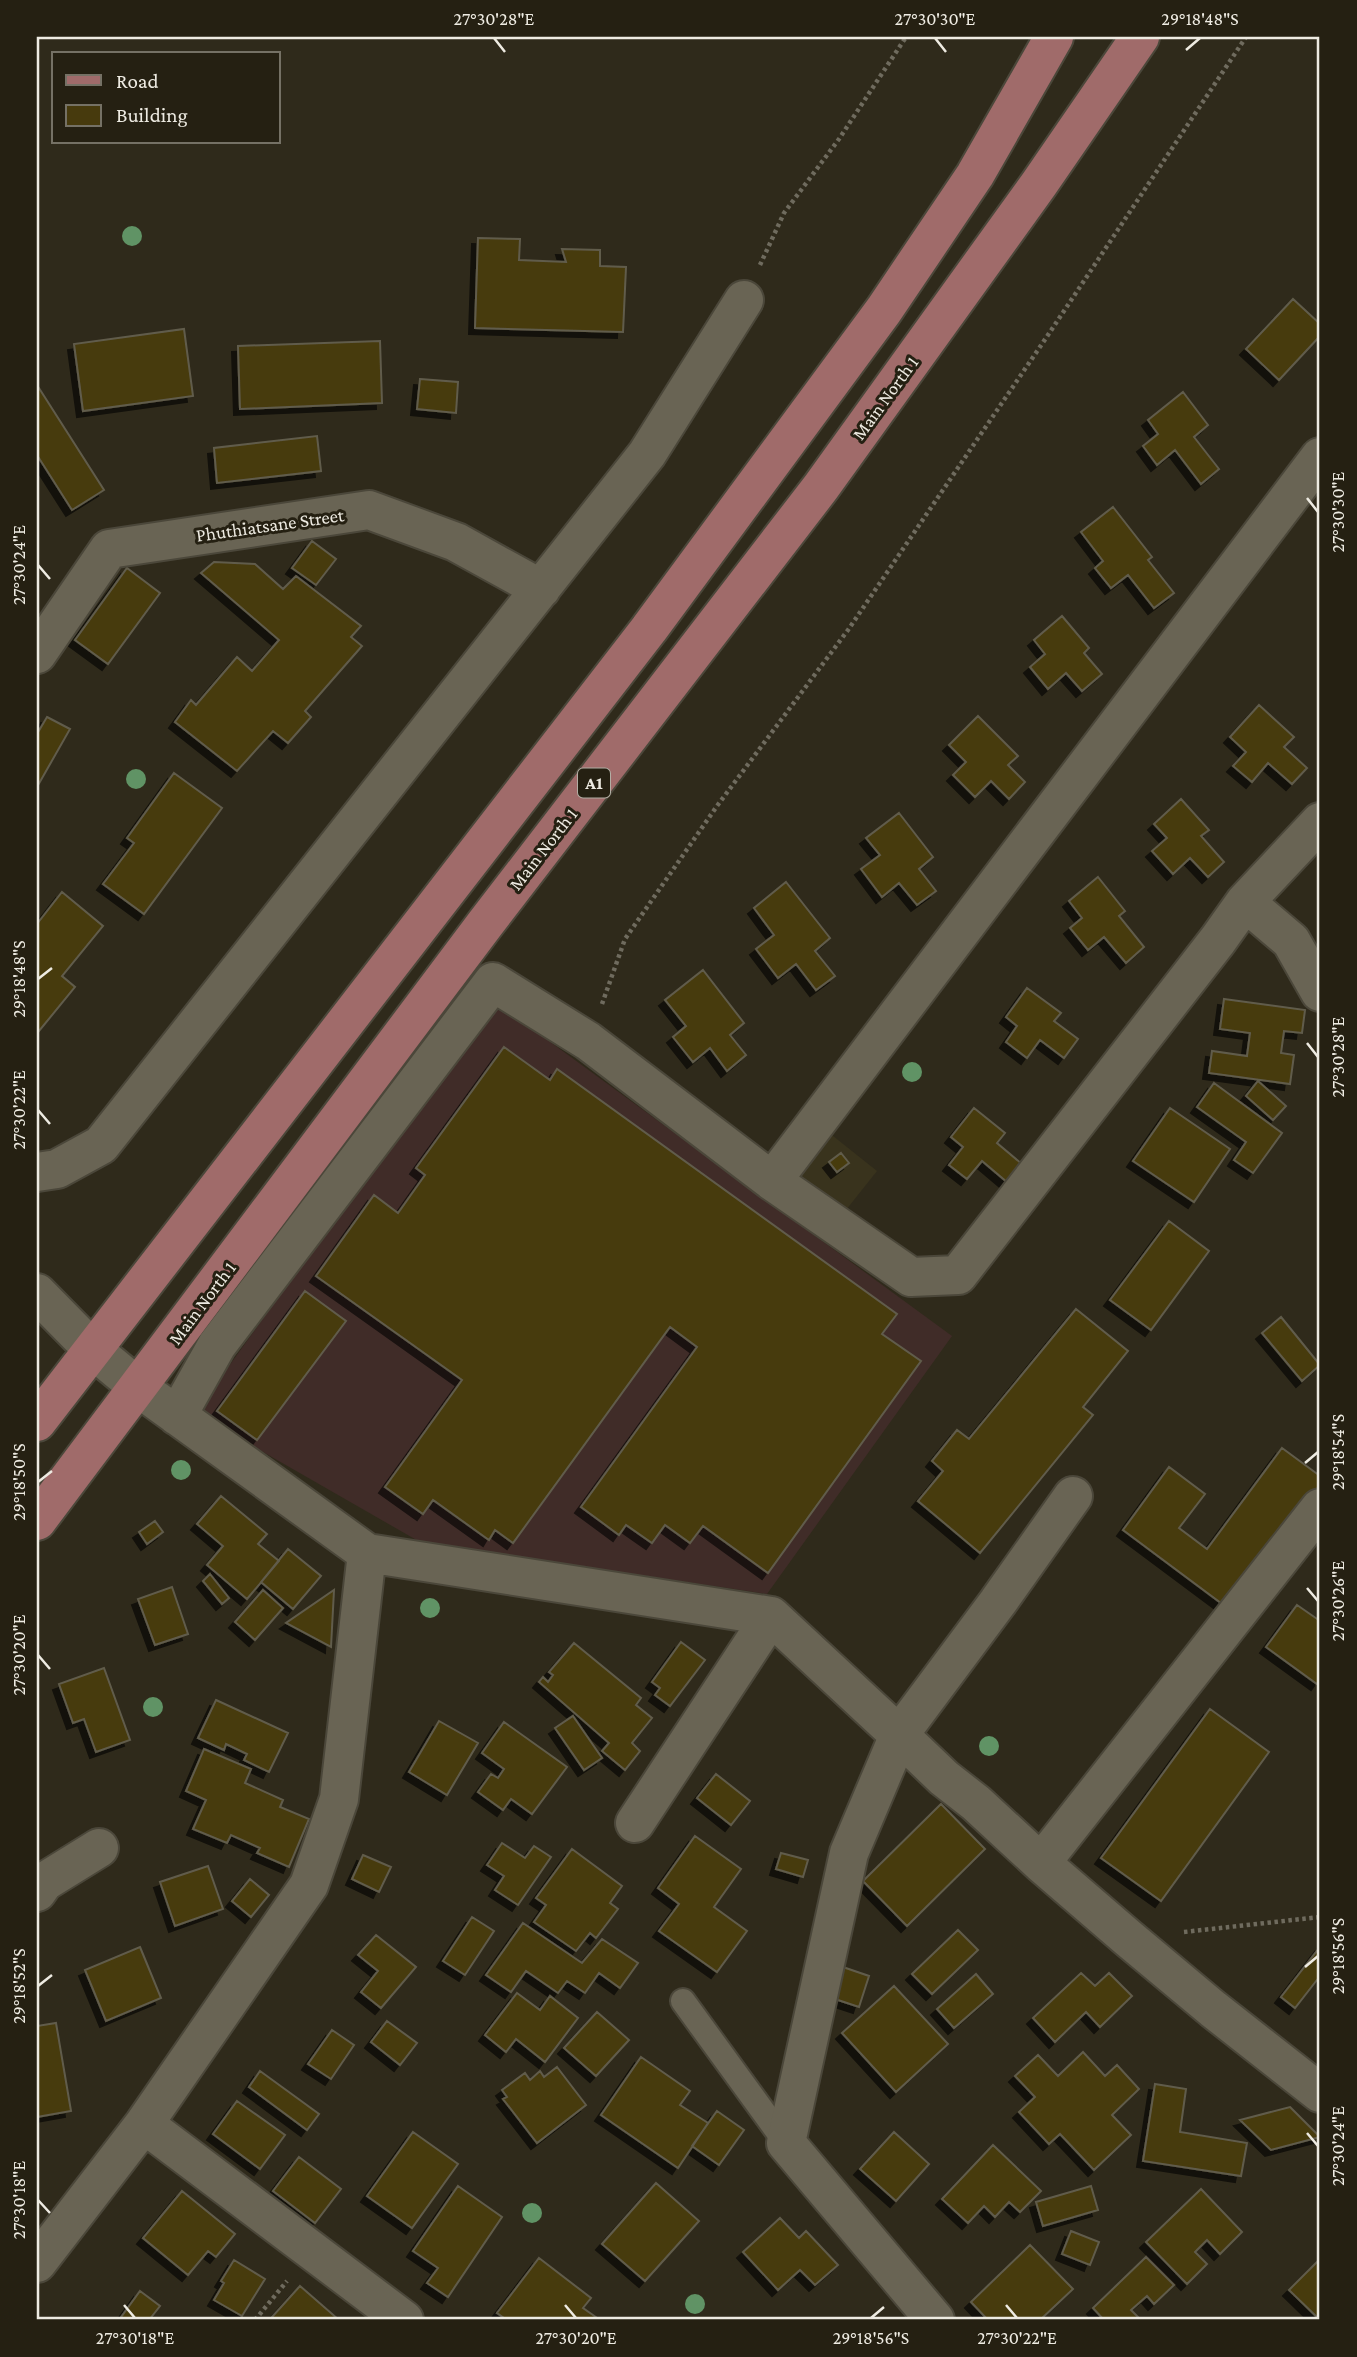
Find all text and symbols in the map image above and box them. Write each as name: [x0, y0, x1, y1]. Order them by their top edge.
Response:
text: 27°30'28"E: [454, 9, 535, 29]
text: 27°30'30"E: [895, 9, 976, 29]
text: 29°18'48"S: [1161, 9, 1239, 29]
legend: [52, 52, 280, 144]
text: Road: [116, 69, 159, 93]
text: Building: [116, 103, 188, 127]
street label: Main North 1: [848, 352, 922, 444]
text: 27°30'30"E: [1328, 471, 1348, 552]
street label: Phuthiatsane Street: [195, 504, 346, 546]
text: 27°30'24"E: [9, 525, 29, 605]
road number: A1: [578, 768, 610, 798]
street label: Main North 1: [504, 804, 582, 894]
text: 29°18'48"S: [9, 940, 29, 1018]
text: 27°30'28"E: [1328, 1016, 1348, 1097]
text: 27°30'22"E: [9, 1070, 29, 1150]
street label: Main North 1: [164, 1257, 240, 1349]
text: 29°18'54"S: [1328, 1414, 1348, 1490]
text: 29°18'50"S: [9, 1443, 29, 1521]
text: 27°30'26"E: [1328, 1561, 1348, 1641]
text: 27°30'20"E: [9, 1614, 29, 1696]
text: 29°18'56"S: [1328, 1918, 1348, 1994]
text: 29°18'52"S: [9, 1948, 29, 2024]
text: 27°30'24"E: [1328, 2106, 1348, 2186]
text: 27°30'18"E: [9, 2161, 29, 2239]
text: 27°30'18"E: [96, 2328, 174, 2348]
text: 27°30'20"E: [535, 2328, 617, 2348]
text: 29°18'56"S: [833, 2328, 909, 2348]
text: 27°30'22"E: [977, 2328, 1057, 2348]

